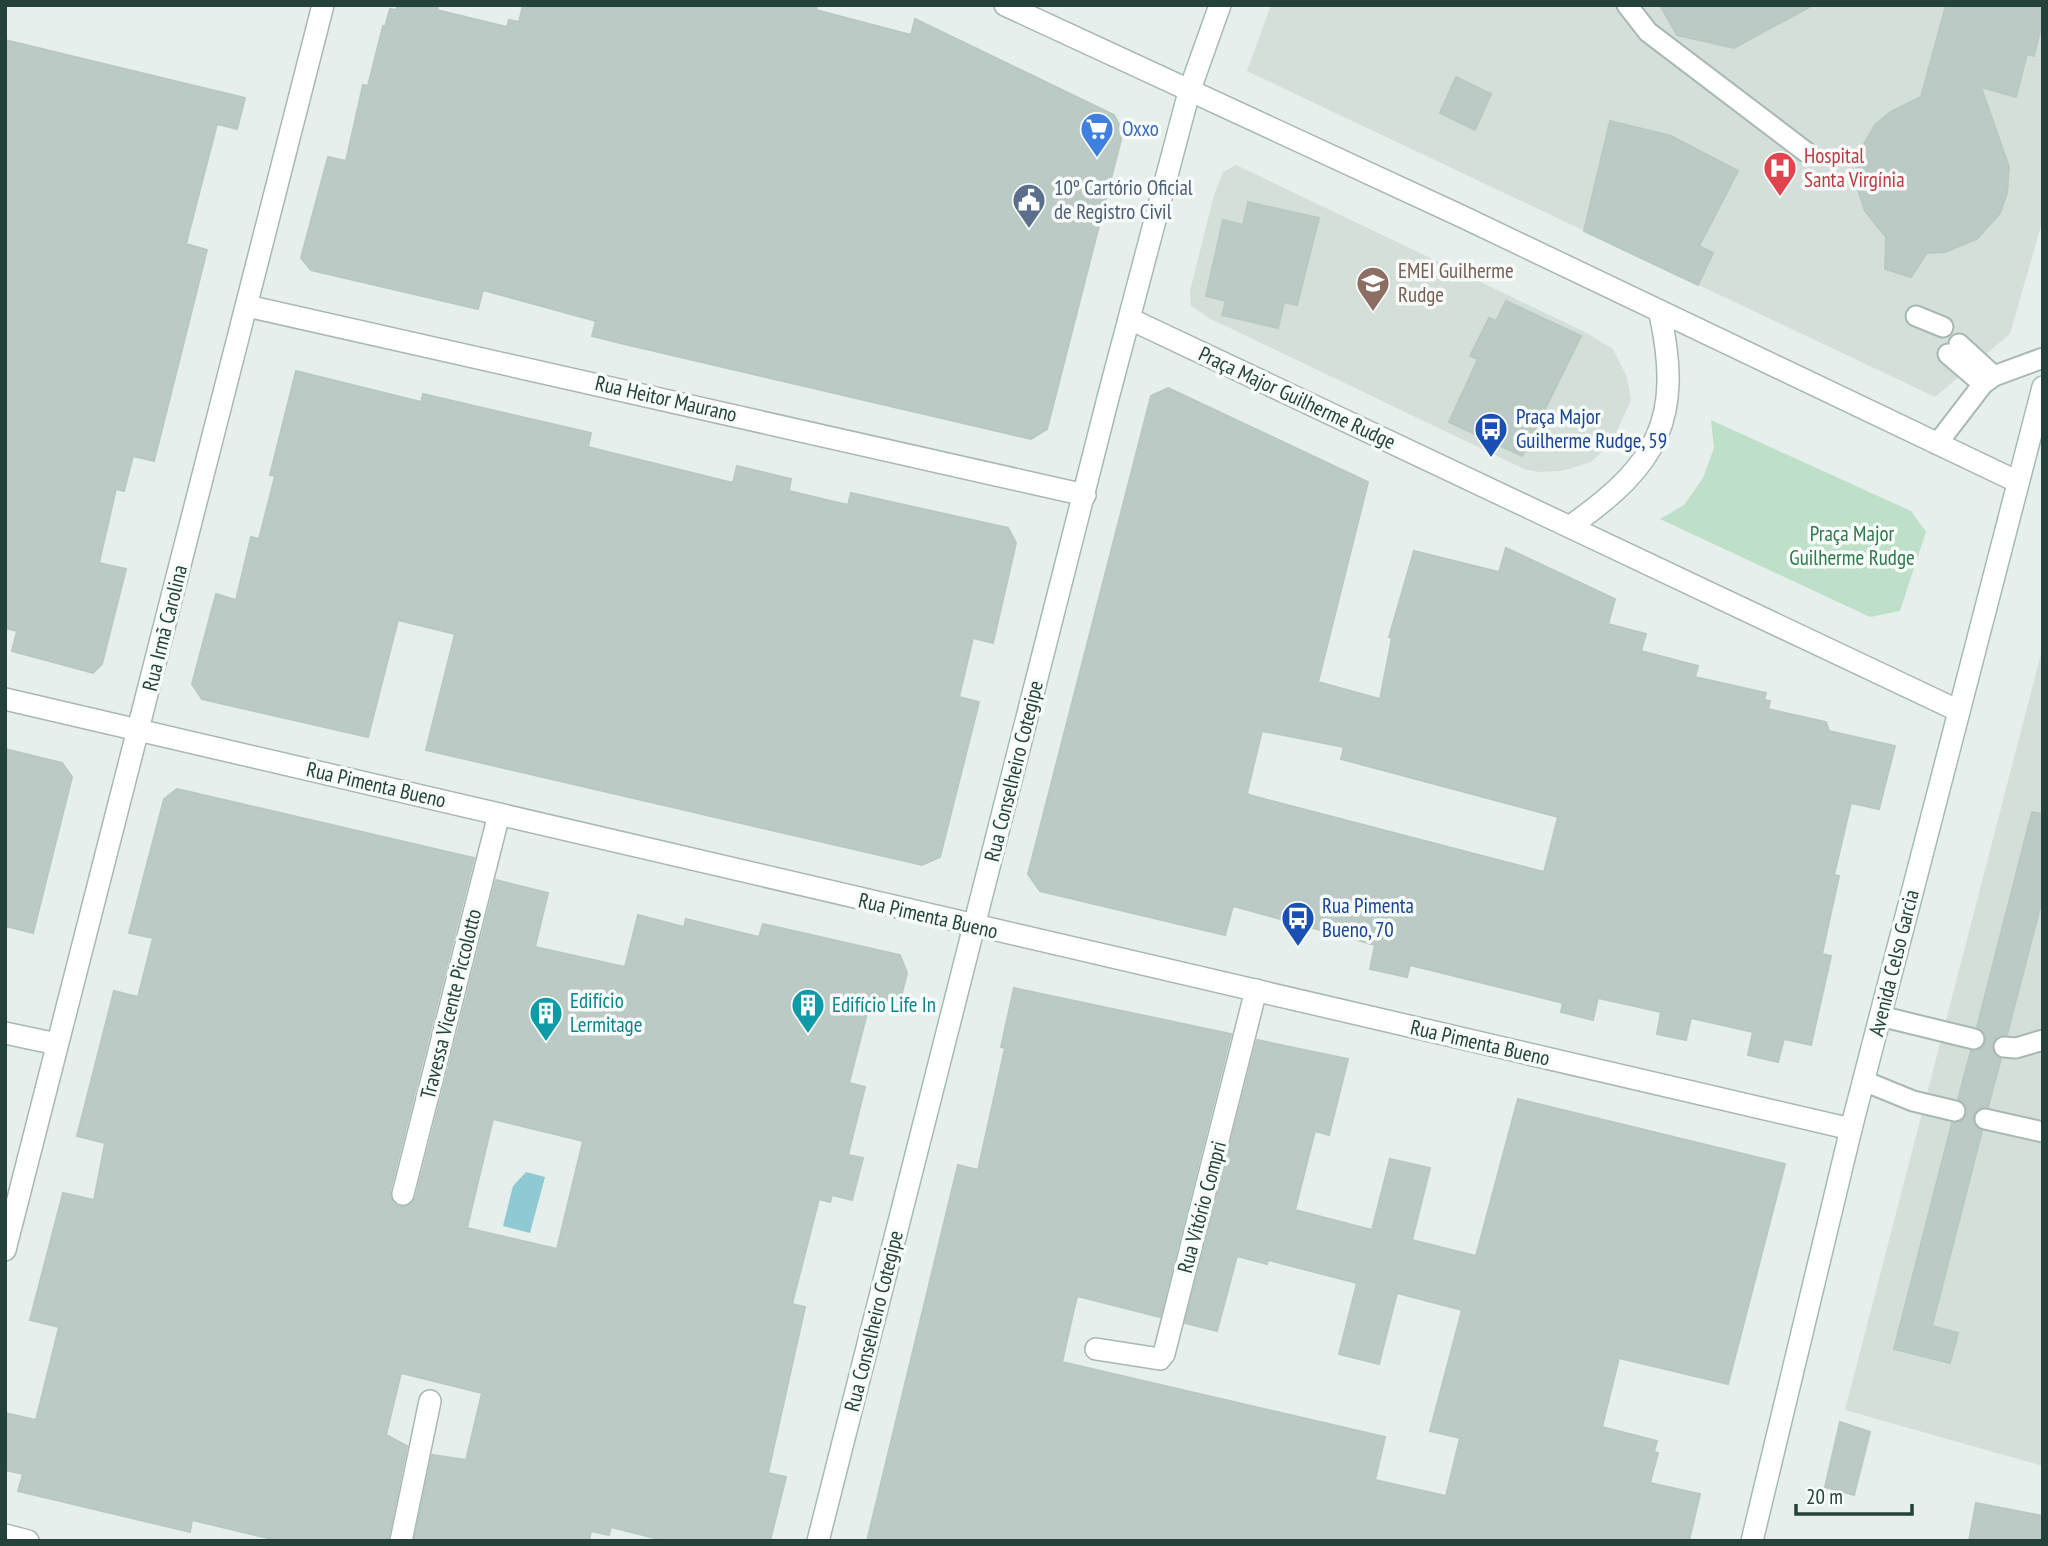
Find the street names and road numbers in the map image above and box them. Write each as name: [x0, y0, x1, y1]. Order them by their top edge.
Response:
street label: Praça Major Guilherme Rudge: [1194, 340, 1400, 455]
street label: Rua Heitor Maurano: [593, 369, 740, 428]
street label: Rua Irmã Carolina: [136, 562, 193, 694]
street label: Rua Conselheiro Cotegipe: [978, 678, 1049, 864]
street label: Rua Pimenta Bueno: [304, 755, 448, 814]
street label: Rua Pimenta Bueno: [856, 886, 1000, 945]
street label: Avenida Celso Garcia: [1862, 887, 1925, 1039]
street label: Travessa Vicente Piccolotto: [414, 906, 487, 1102]
street label: Rua Pimenta Bueno: [1408, 1013, 1552, 1072]
street label: Rua Vitório Compri: [1171, 1138, 1232, 1276]
street label: Rua Conselheiro Cotegipe: [838, 1228, 909, 1414]

